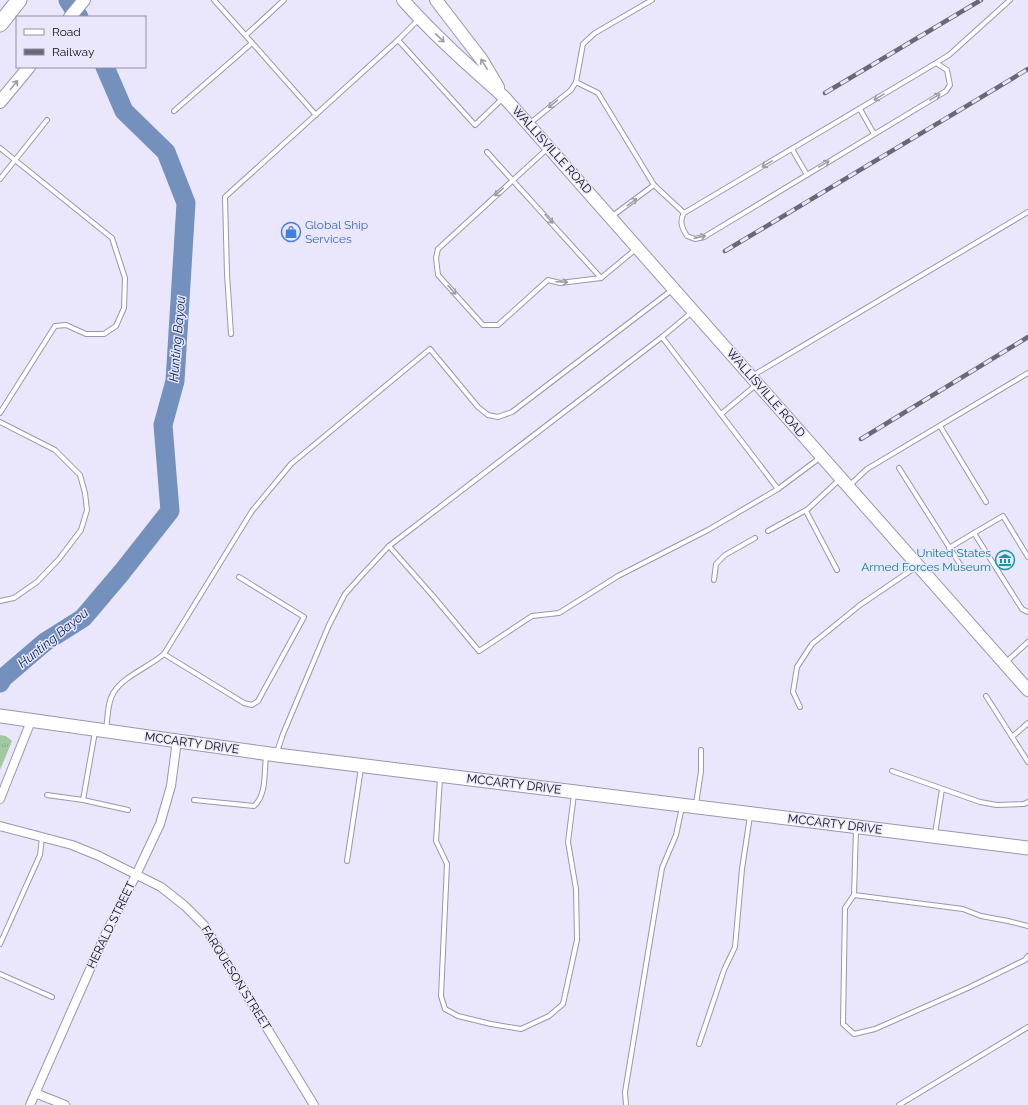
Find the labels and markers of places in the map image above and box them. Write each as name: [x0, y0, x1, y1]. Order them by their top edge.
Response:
place label: Global Ship Services: [305, 218, 368, 246]
shop icon: Global Ship Services: [280, 221, 302, 243]
place label: United States Armed Forces Museum: [861, 546, 991, 574]
museum icon: United States Armed Forces Museum: [994, 549, 1016, 571]

